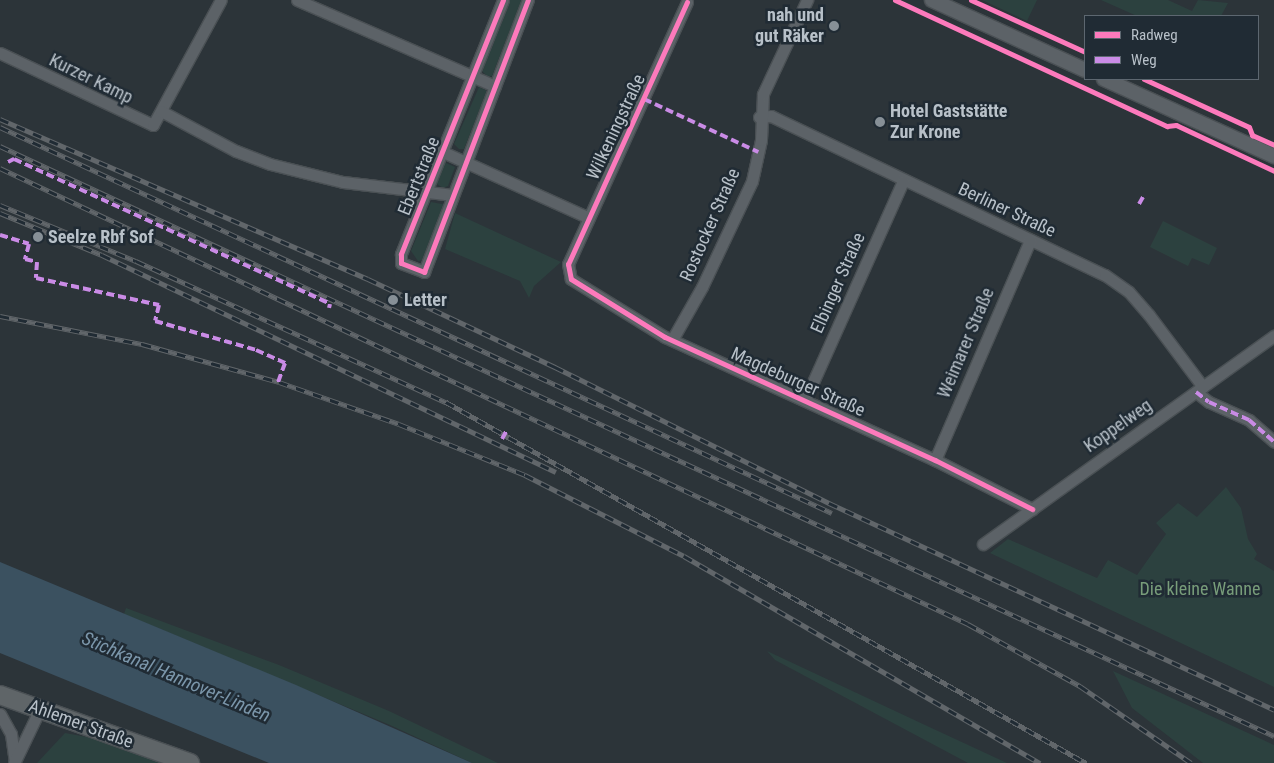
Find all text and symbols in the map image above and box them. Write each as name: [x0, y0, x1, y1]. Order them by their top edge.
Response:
place label: nah und gut Räker: [755, 5, 824, 48]
legend: [1084, 15, 1259, 80]
marker: nah und gut Räker: [828, 20, 840, 32]
text: Radweg: [1131, 26, 1178, 44]
street label: Kurzer Kamp: [46, 49, 136, 109]
text: Weg: [1131, 51, 1157, 69]
street label: Wilkeningstraße: [582, 71, 650, 183]
place label: Hotel Gaststätte Zur Krone: [890, 101, 1007, 144]
marker: Hotel Gaststätte Zur Krone: [874, 116, 886, 128]
street label: Ebertstraße: [394, 134, 444, 218]
street label: Rostocker Straße: [675, 165, 745, 285]
street label: Berliner Straße: [955, 178, 1059, 242]
place label: Seelze Rbf Sof: [48, 226, 154, 248]
street label: Elbinger Straße: [806, 229, 870, 337]
marker: Seelze Rbf Sof: [32, 231, 44, 243]
street label: Weimarer Straße: [933, 285, 999, 401]
place label: Letter: [404, 289, 447, 311]
marker: Letter: [386, 293, 400, 307]
street label: Magdeburger Straße: [728, 343, 868, 421]
street label: Koppelweg: [1080, 395, 1156, 457]
park label: Die kleine Wanne: [1140, 578, 1260, 600]
water label: Stichkanal Hannover-Linden: [78, 627, 274, 727]
street label: Ahlemer Straße: [26, 695, 136, 753]

